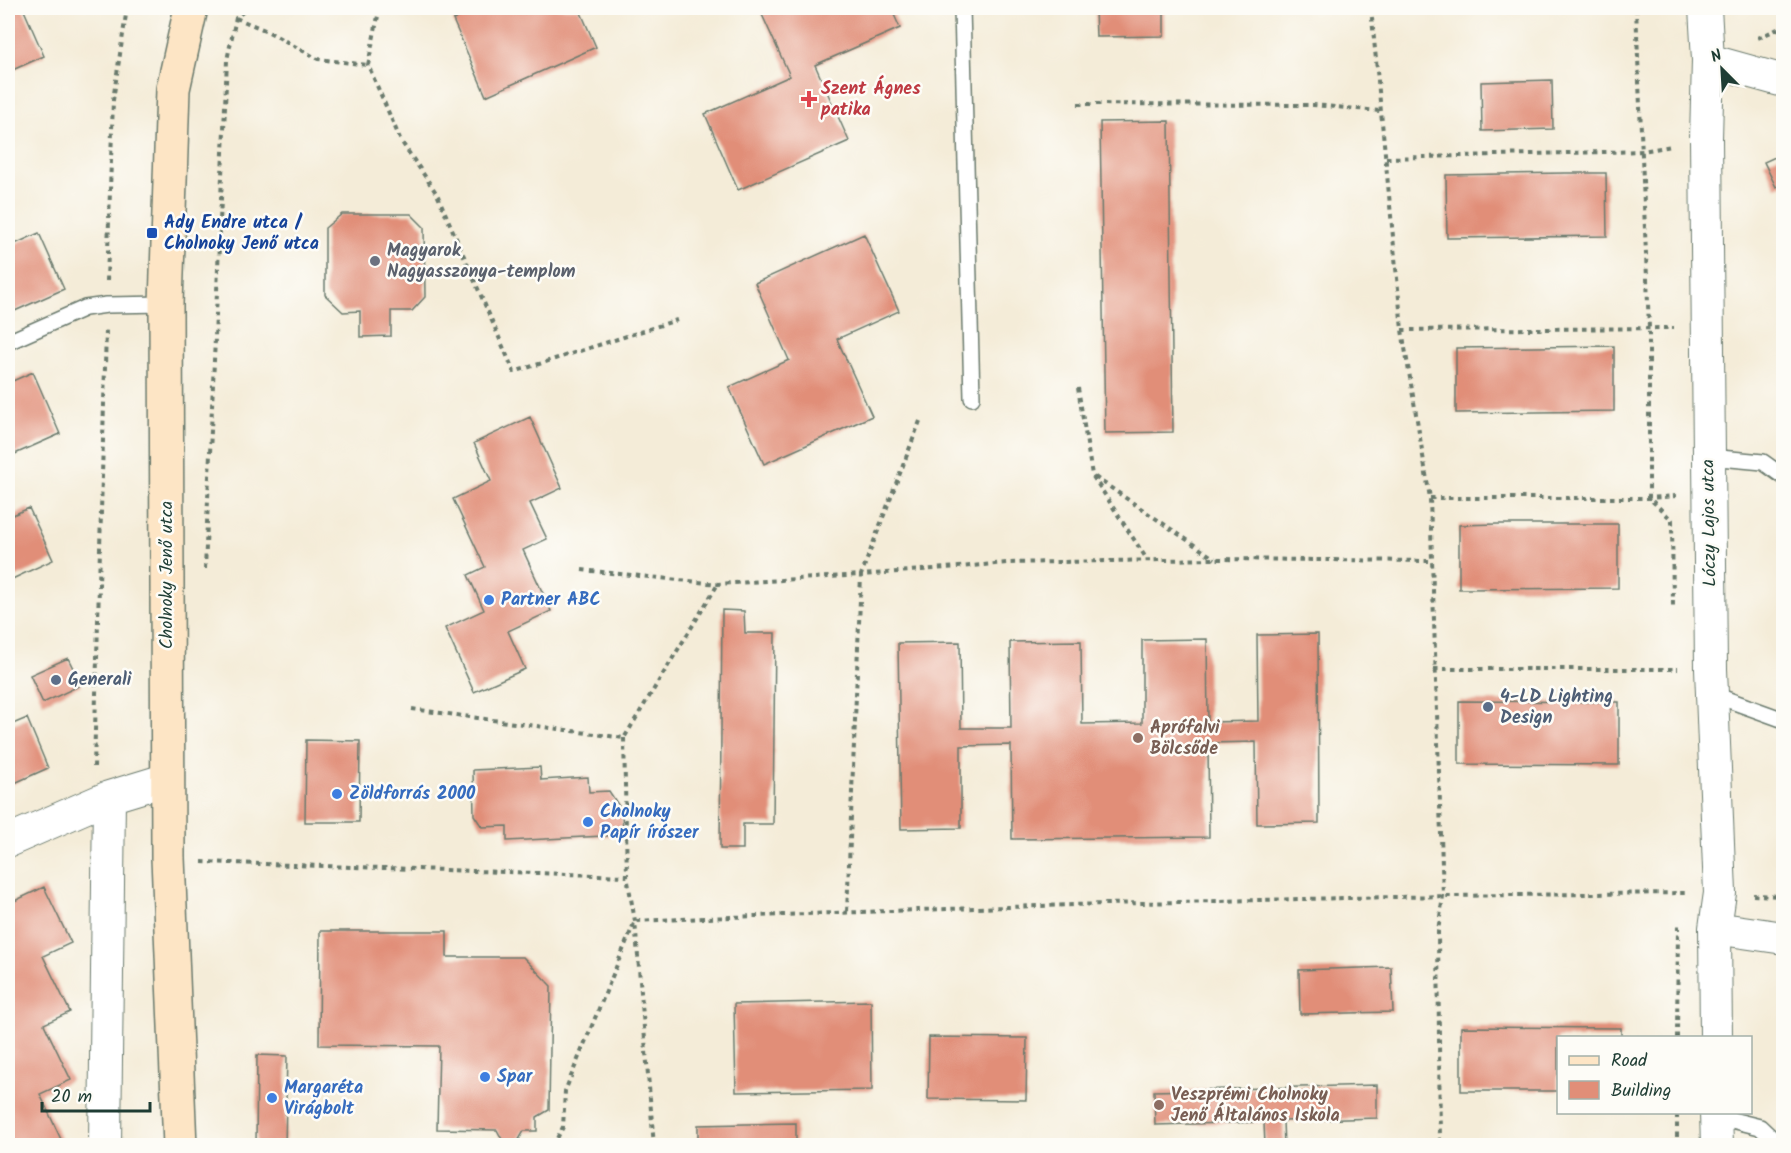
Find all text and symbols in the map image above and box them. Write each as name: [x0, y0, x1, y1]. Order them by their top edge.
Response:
north arrow: [1692, 39, 1752, 99]
text: N: [1707, 43, 1726, 70]
place label: Szent Ágnes patika: [820, 75, 921, 125]
marker: Szent Ágnes patika: [802, 92, 816, 106]
place label: Ady Endre utca / Cholnoky Jenő utca: [164, 209, 319, 259]
marker: Ady Endre utca / Cholnoky Jenő utca: [145, 226, 159, 240]
place label: Magyarok Nagyasszonya-templom: [387, 237, 576, 287]
marker: Magyarok Nagyasszonya-templom: [368, 254, 382, 268]
street label: Lóczy Lajos utca: [1694, 459, 1726, 587]
street label: Cholnoky Jenő utca: [153, 501, 182, 649]
place label: Partner ABC: [501, 586, 601, 615]
marker: Partner ABC: [482, 593, 496, 607]
place label: Generali: [68, 666, 132, 695]
marker: Generali: [49, 673, 63, 687]
place label: 4-LD Lighting Design: [1500, 683, 1613, 733]
marker: 4-LD Lighting Design: [1481, 700, 1495, 714]
place label: Aprófalvi Bölcsőde: [1150, 714, 1220, 764]
marker: Aprófalvi Bölcsőde: [1131, 731, 1145, 745]
place label: Zöldforrás 2000: [349, 780, 476, 809]
marker: Zöldforrás 2000: [330, 787, 344, 801]
place label: Cholnoky Papír írószer: [600, 798, 700, 848]
marker: Cholnoky Papír írószer: [581, 815, 595, 829]
legend: [1557, 1036, 1752, 1114]
text: Road: [1611, 1047, 1648, 1076]
place label: Spar: [497, 1063, 534, 1092]
marker: Spar: [478, 1070, 492, 1084]
place label: Margaréta Virágbolt: [284, 1074, 363, 1124]
scale bar: [42, 1075, 150, 1113]
text: Building: [1611, 1077, 1671, 1106]
place label: Veszprémi Cholnoky Jenő Általános Iskola: [1171, 1081, 1340, 1131]
text: 20 m: [51, 1083, 92, 1112]
marker: Margaréta Virágbolt: [265, 1091, 279, 1105]
marker: Veszprémi Cholnoky Jenő Általános Iskola: [1152, 1098, 1166, 1112]

